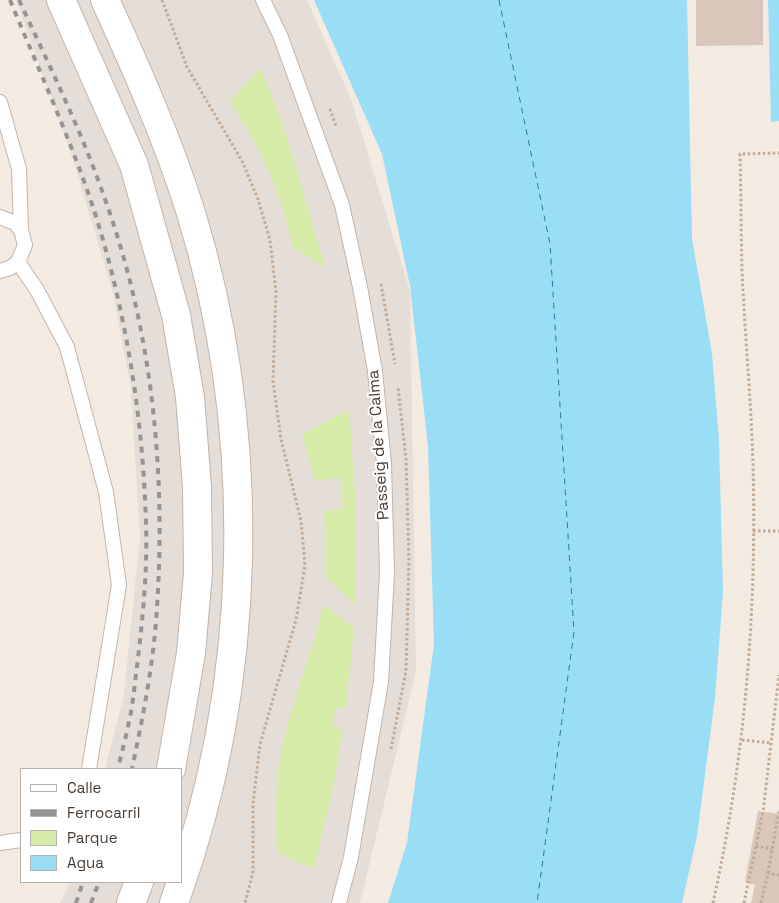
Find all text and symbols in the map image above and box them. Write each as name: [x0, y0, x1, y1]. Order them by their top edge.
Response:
street label: Passeig de la Calma: [364, 369, 394, 521]
legend: [20, 768, 182, 883]
text: Calle: [67, 778, 102, 797]
text: Ferrocarril: [67, 803, 140, 822]
text: Parque: [67, 828, 118, 847]
text: Agua: [67, 853, 104, 872]

